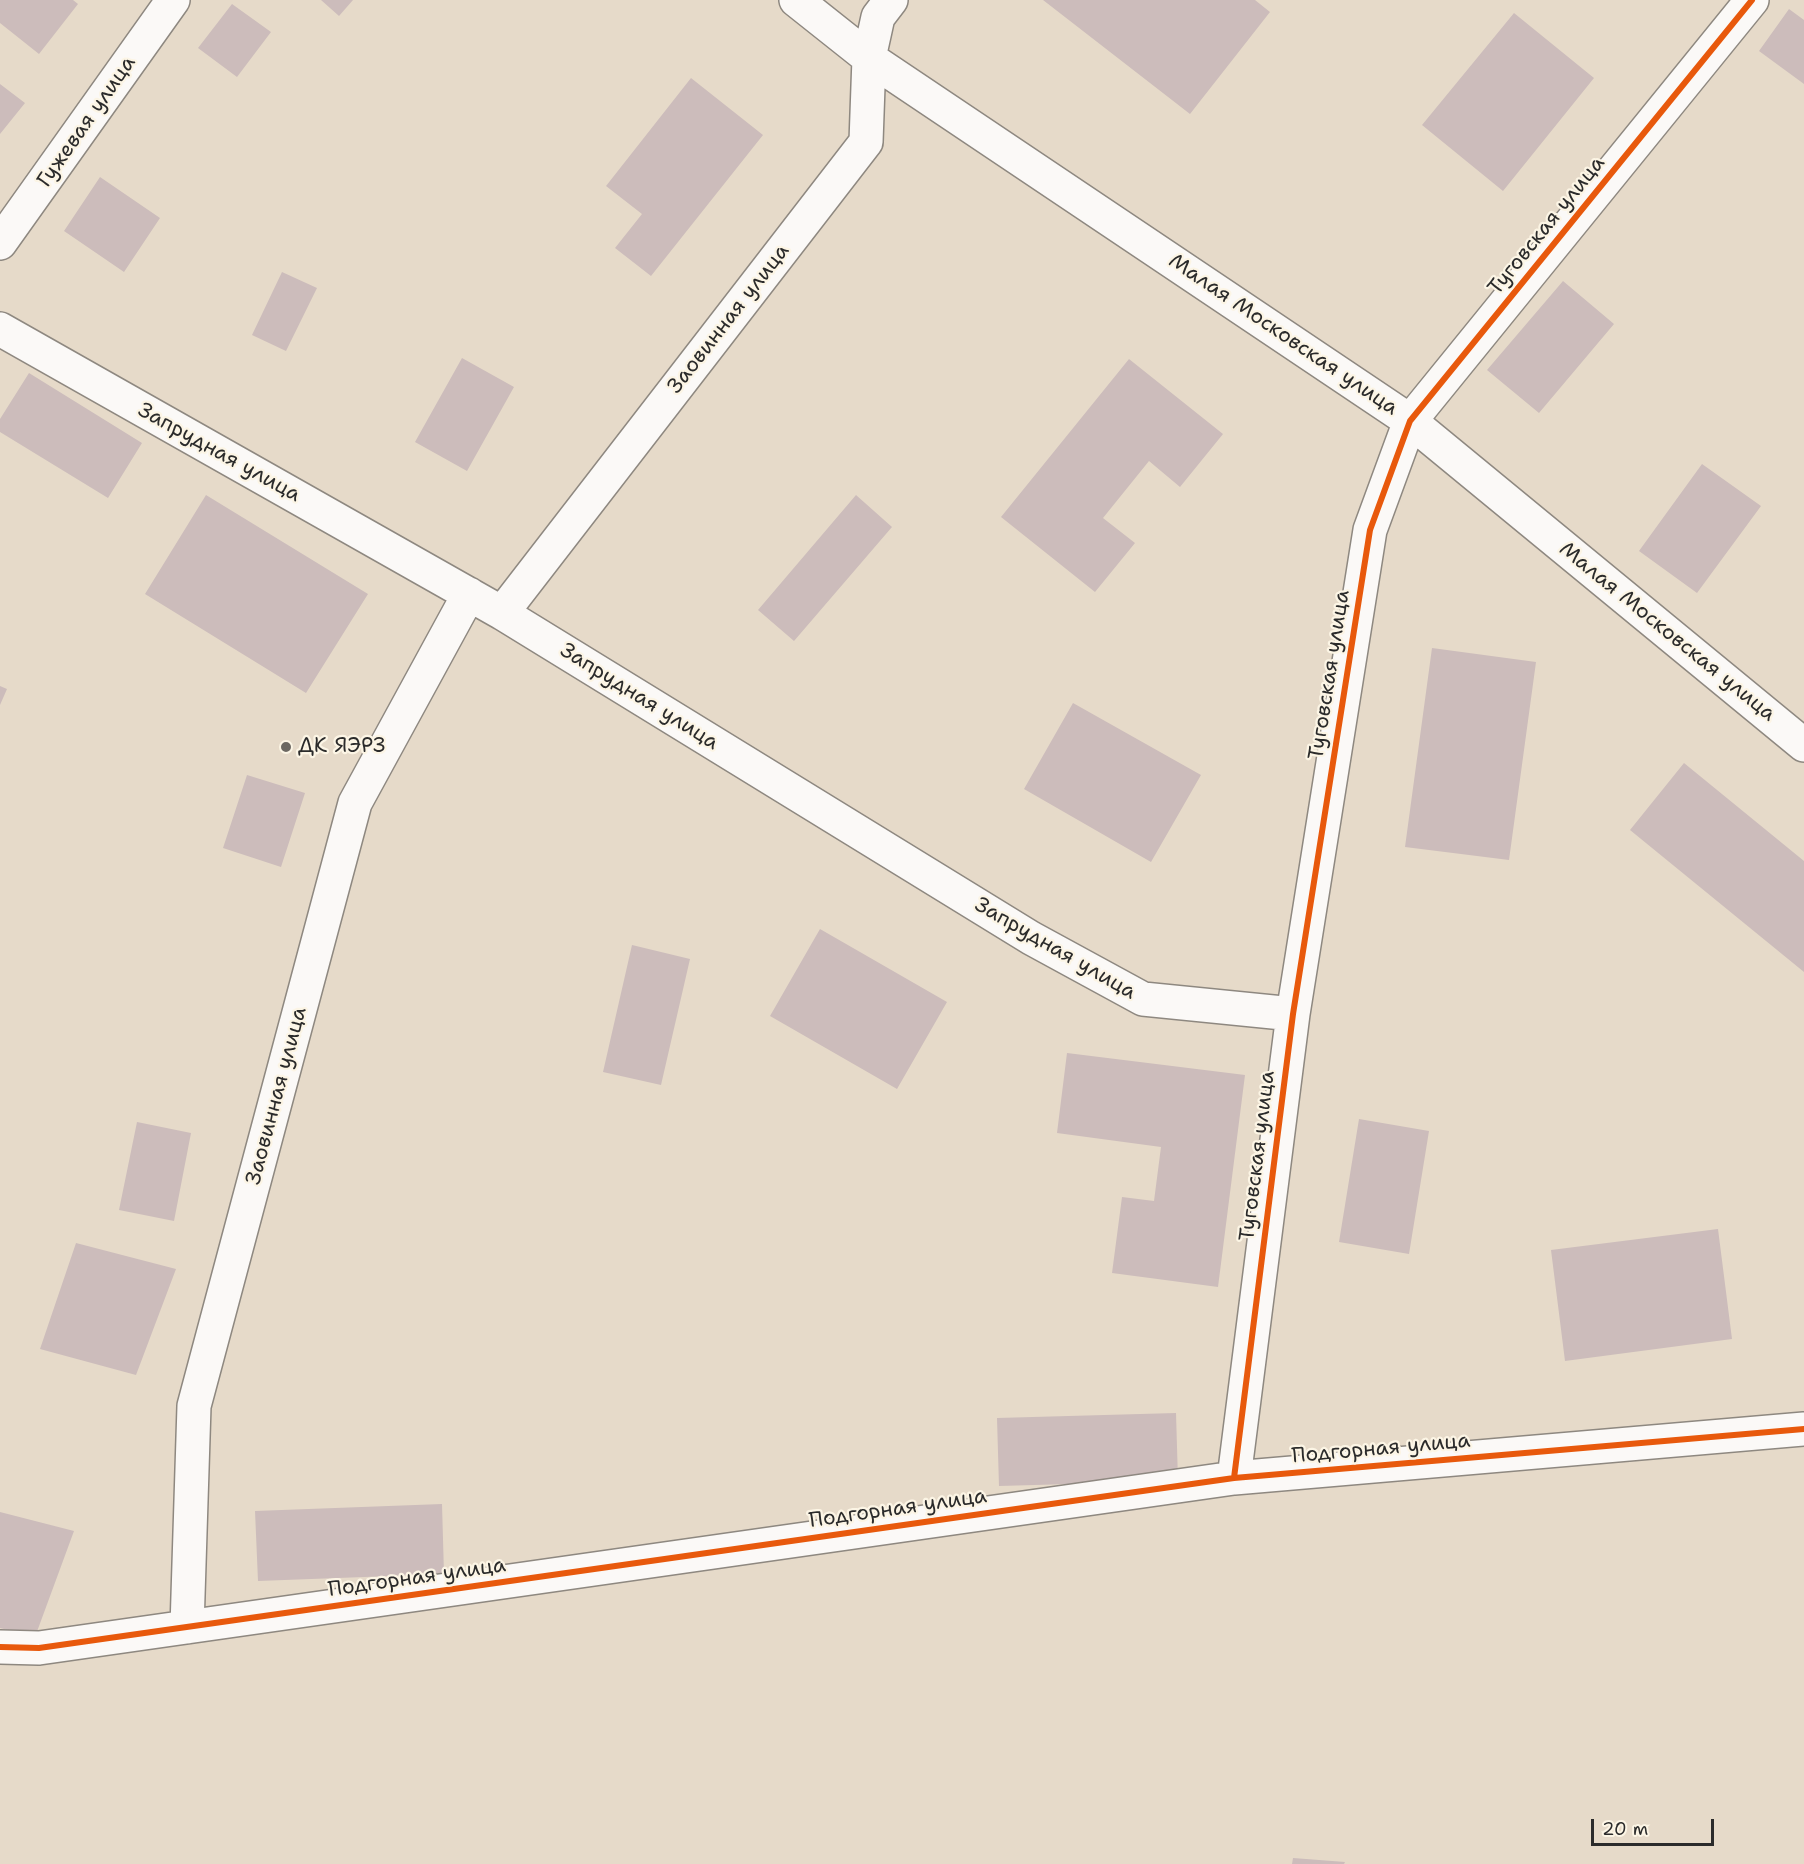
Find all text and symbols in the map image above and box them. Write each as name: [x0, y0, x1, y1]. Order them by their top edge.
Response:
street label: Гужевая улица: [32, 52, 142, 192]
street label: Туговская улица: [1483, 151, 1611, 301]
street label: Заовинная улица: [663, 239, 795, 399]
street label: Малая Московская улица: [1164, 249, 1402, 421]
street label: Запрудная улица: [133, 398, 305, 508]
street label: Малая Московская улица: [1554, 537, 1780, 727]
street label: Туговская улица: [1304, 588, 1356, 762]
street label: Запрудная улица: [555, 638, 723, 756]
place label: ДК ЯЭРЗ: [298, 734, 385, 760]
marker: ДК ЯЭРЗ: [279, 740, 293, 754]
street label: Запрудная улица: [970, 893, 1140, 1005]
street label: Заовинная улица: [241, 1004, 313, 1188]
street label: Туговская улица: [1235, 1069, 1281, 1243]
street label: Подгорная улица: [1291, 1429, 1471, 1469]
street label: Подгорная улица: [807, 1484, 989, 1534]
street label: Подгорная улица: [326, 1553, 508, 1603]
scale bar: [1594, 1807, 1717, 1845]
text: 20 m: [1602, 1817, 1648, 1841]

